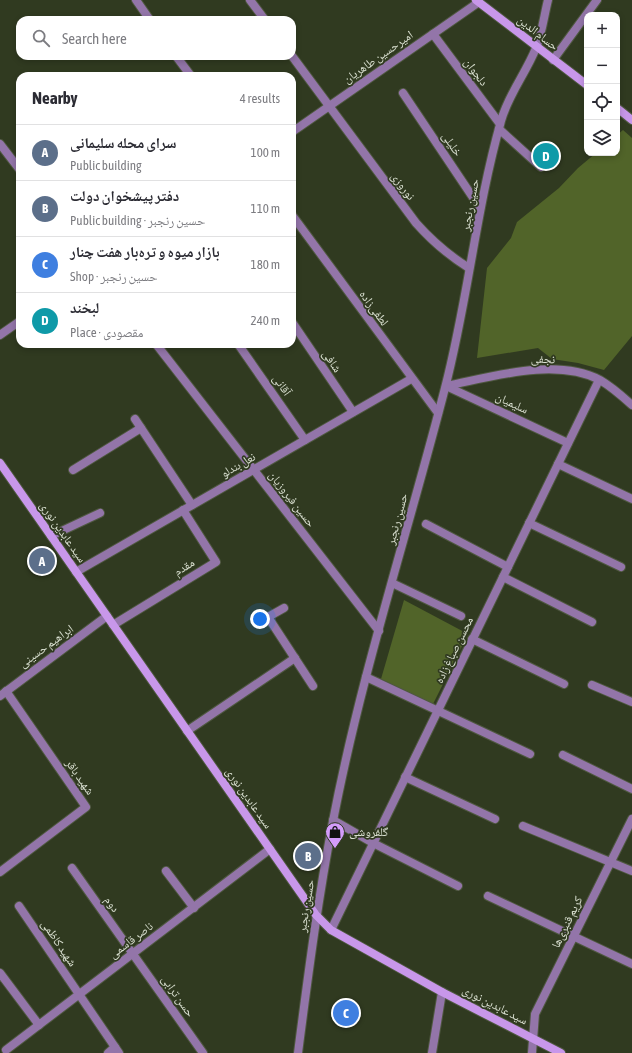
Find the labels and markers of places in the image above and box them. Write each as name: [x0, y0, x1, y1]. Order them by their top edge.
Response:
pin: D: [533, 141, 559, 171]
pin: A: [29, 546, 55, 576]
shop icon: گلفروشی: [324, 821, 346, 849]
place label: گلفروشی: [349, 825, 388, 839]
pin: B: [295, 841, 321, 871]
pin: C: [333, 998, 359, 1028]

